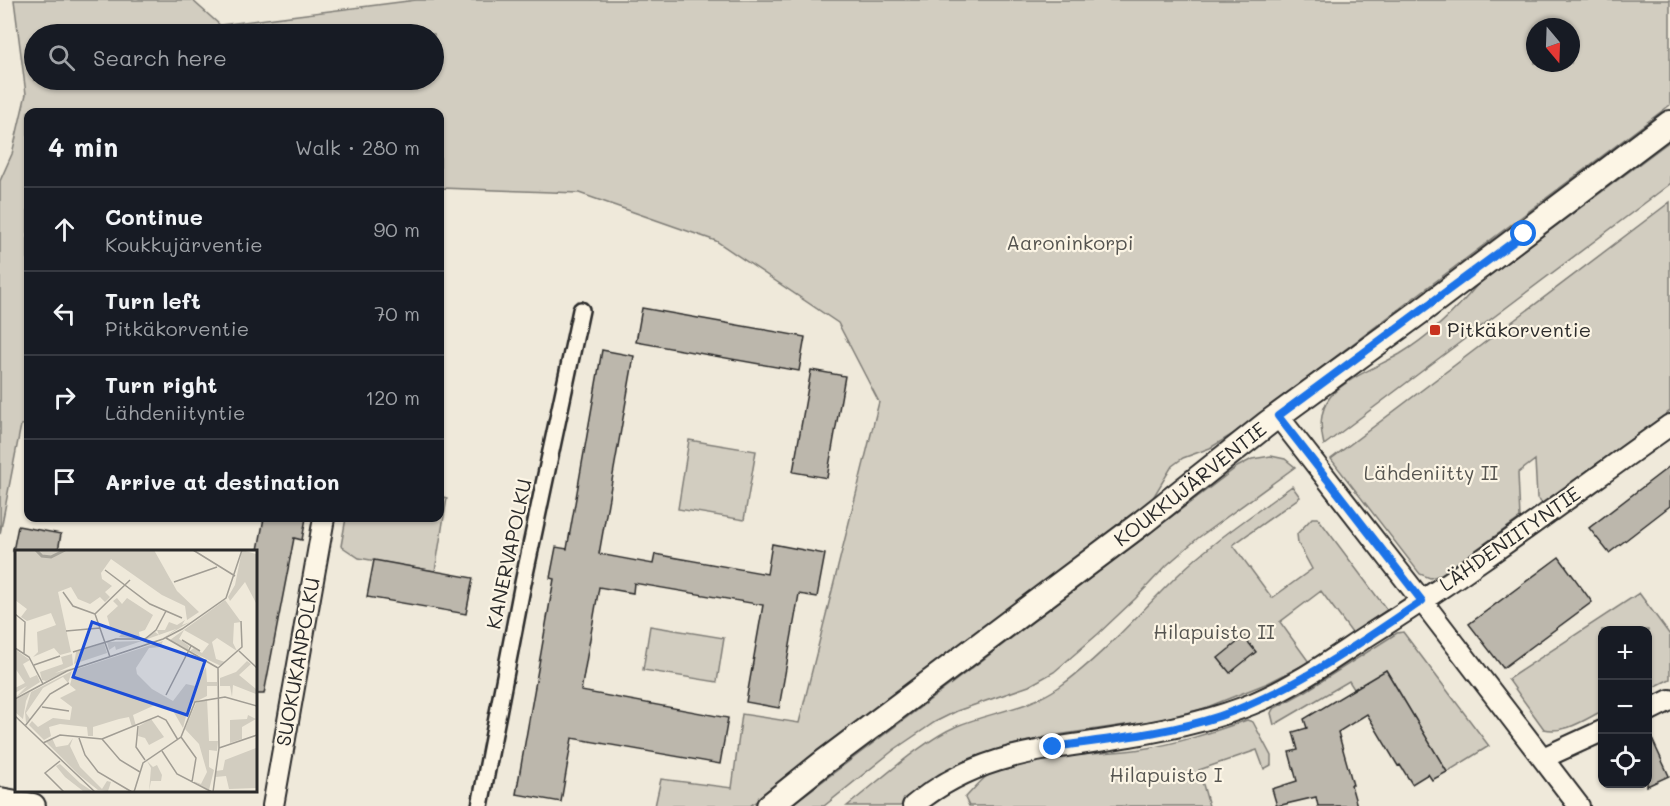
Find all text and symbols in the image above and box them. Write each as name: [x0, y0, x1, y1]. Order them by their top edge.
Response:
north arrow: [1526, 18, 1580, 72]
search box: [24, 24, 444, 90]
icon: search: [45, 41, 78, 74]
text: Search here: [93, 43, 227, 72]
text: 4 min: [48, 130, 118, 164]
text: Walk · 280 m: [295, 134, 420, 160]
text: Continue: [105, 202, 203, 231]
icon: ahead: [48, 213, 81, 246]
text: 90 m: [374, 216, 420, 242]
route start: [1510, 220, 1536, 246]
park label: Aaroninkorpi: [1006, 229, 1134, 255]
text: Koukkujärventie: [105, 231, 263, 257]
text: Turn left: [105, 286, 201, 315]
icon: left: [48, 297, 81, 330]
text: 70 m: [374, 300, 420, 326]
text: Pitkäkorventie: [105, 315, 249, 341]
place label: Pitkäkorventie: [1447, 316, 1591, 342]
marker: Pitkäkorventie: [1428, 323, 1442, 337]
text: Turn right: [105, 370, 217, 399]
icon: right: [48, 381, 81, 414]
text: 120 m: [365, 384, 420, 410]
text: Lähdeniityntie: [105, 399, 245, 425]
street label: KOUKKUJÄRVENTIE: [1108, 415, 1271, 552]
park label: Lähdeniitty II: [1364, 459, 1499, 485]
icon: arrive: [48, 465, 81, 498]
text: Arrive at destination: [105, 467, 340, 496]
street label: KANERVAPOLKU: [479, 476, 537, 631]
street label: LÄHDENIITYNTIE: [1434, 480, 1585, 597]
inset map: [15, 550, 256, 791]
street label: SUOKUKANPOLKU: [269, 575, 325, 748]
park label: Hilapuisto II: [1153, 618, 1275, 644]
map controls: [1598, 626, 1652, 788]
button: +: [1598, 626, 1652, 680]
button: −: [1598, 680, 1652, 734]
route end: [1039, 733, 1065, 759]
button: locate: [1598, 734, 1652, 788]
park label: Hilapuisto I: [1110, 761, 1223, 787]

